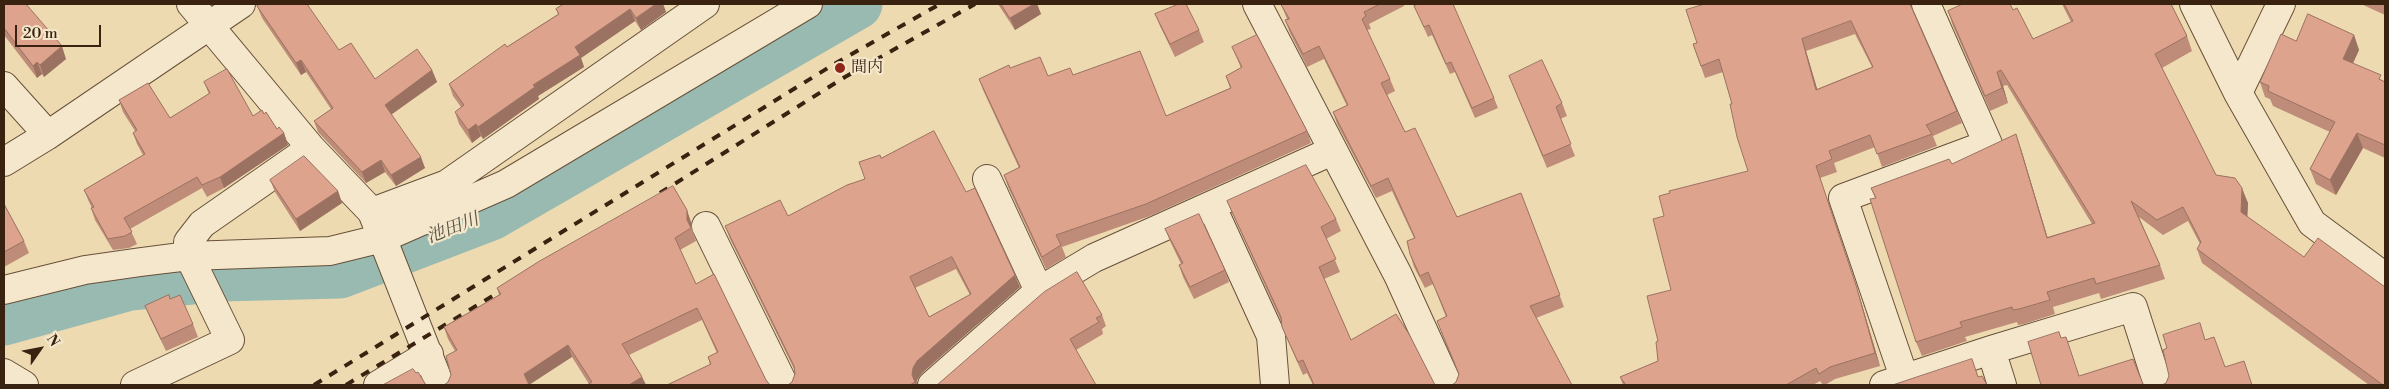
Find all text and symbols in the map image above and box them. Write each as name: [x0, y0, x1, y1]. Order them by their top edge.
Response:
scale bar: [18, 15, 104, 47]
text: 20 m: [23, 24, 58, 43]
place label: 間内: [851, 58, 883, 78]
marker: 間内: [833, 61, 847, 75]
water label: 池田川: [424, 209, 482, 249]
north arrow: [15, 324, 65, 374]
text: N: [42, 331, 63, 350]

